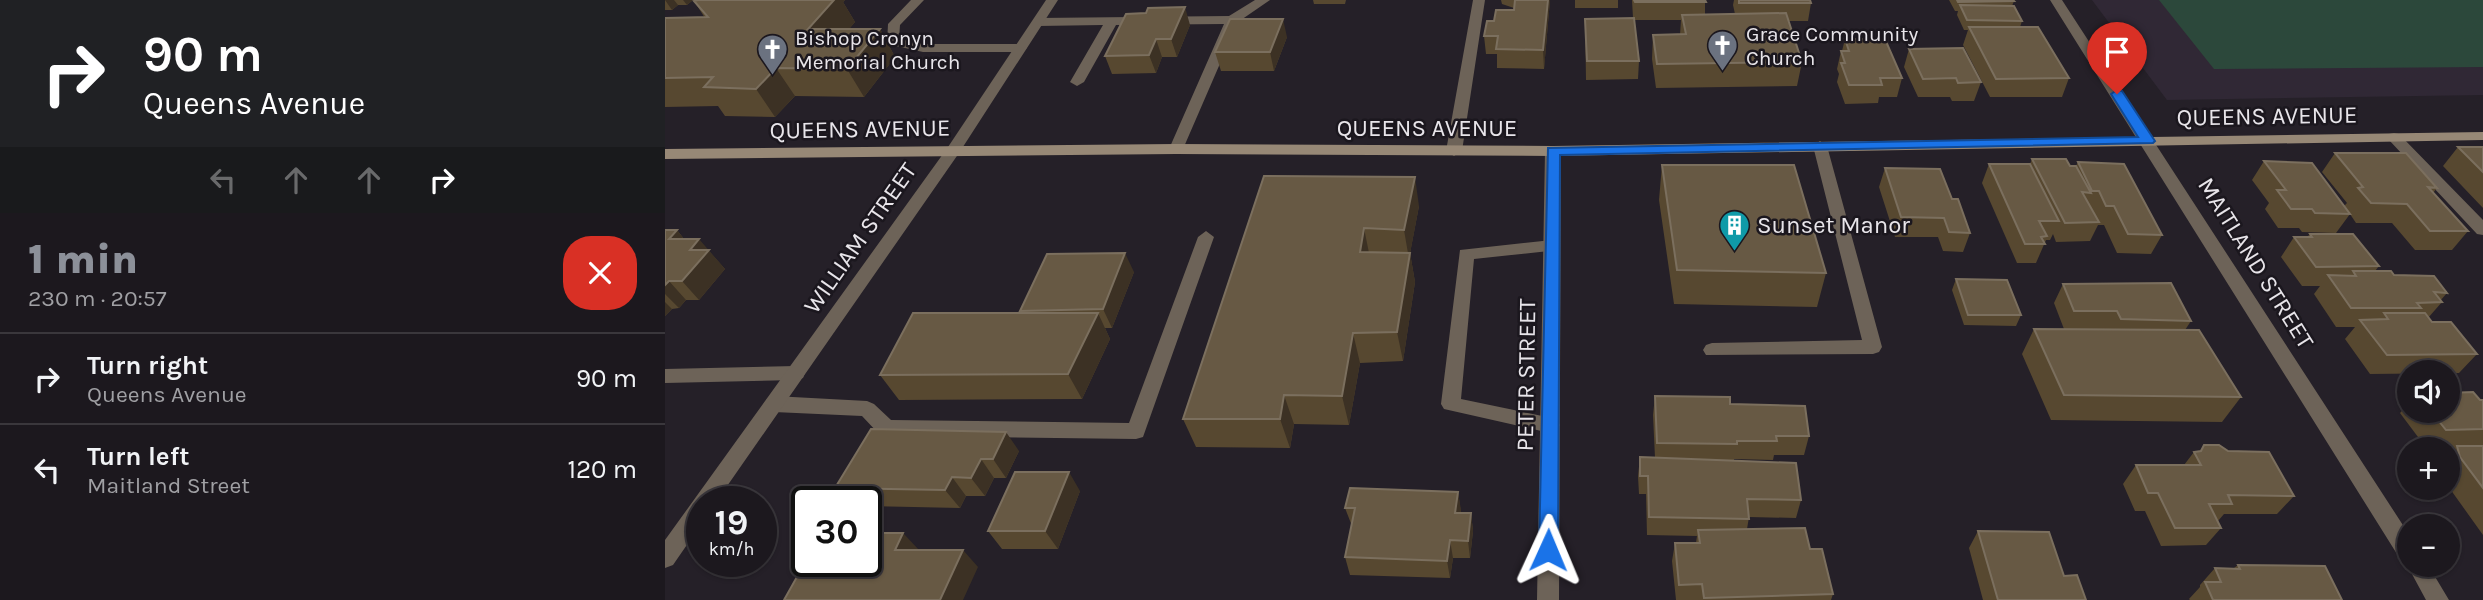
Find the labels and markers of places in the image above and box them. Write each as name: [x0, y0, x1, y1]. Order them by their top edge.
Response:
place label: Grace Community Church: [1746, 22, 1918, 70]
pin: [2087, 22, 2147, 94]
place label: Bishop Cronyn Memorial Church: [795, 26, 960, 74]
church icon: Grace Community Church: [1706, 29, 1740, 73]
church icon: Bishop Cronyn Memorial Church: [755, 33, 789, 77]
building icon: Sunset Manor: [1717, 208, 1751, 252]
place label: Sunset Manor: [1757, 211, 1910, 239]

